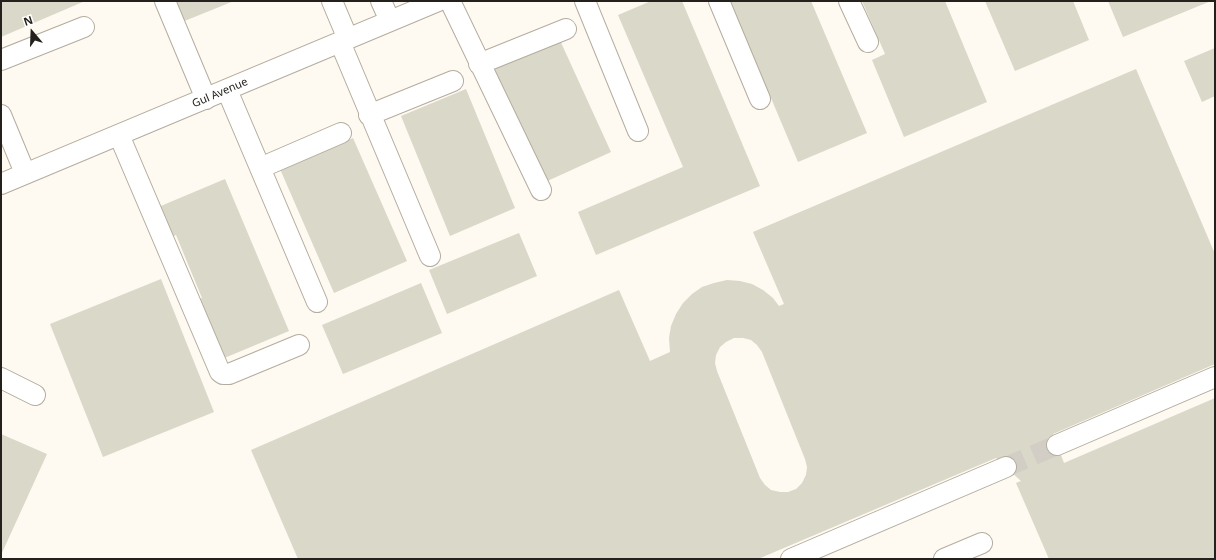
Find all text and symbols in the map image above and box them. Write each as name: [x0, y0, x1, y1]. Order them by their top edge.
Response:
north arrow: [12, 12, 52, 52]
text: N: [21, 12, 35, 29]
street label: Gul Avenue: [190, 75, 250, 111]

